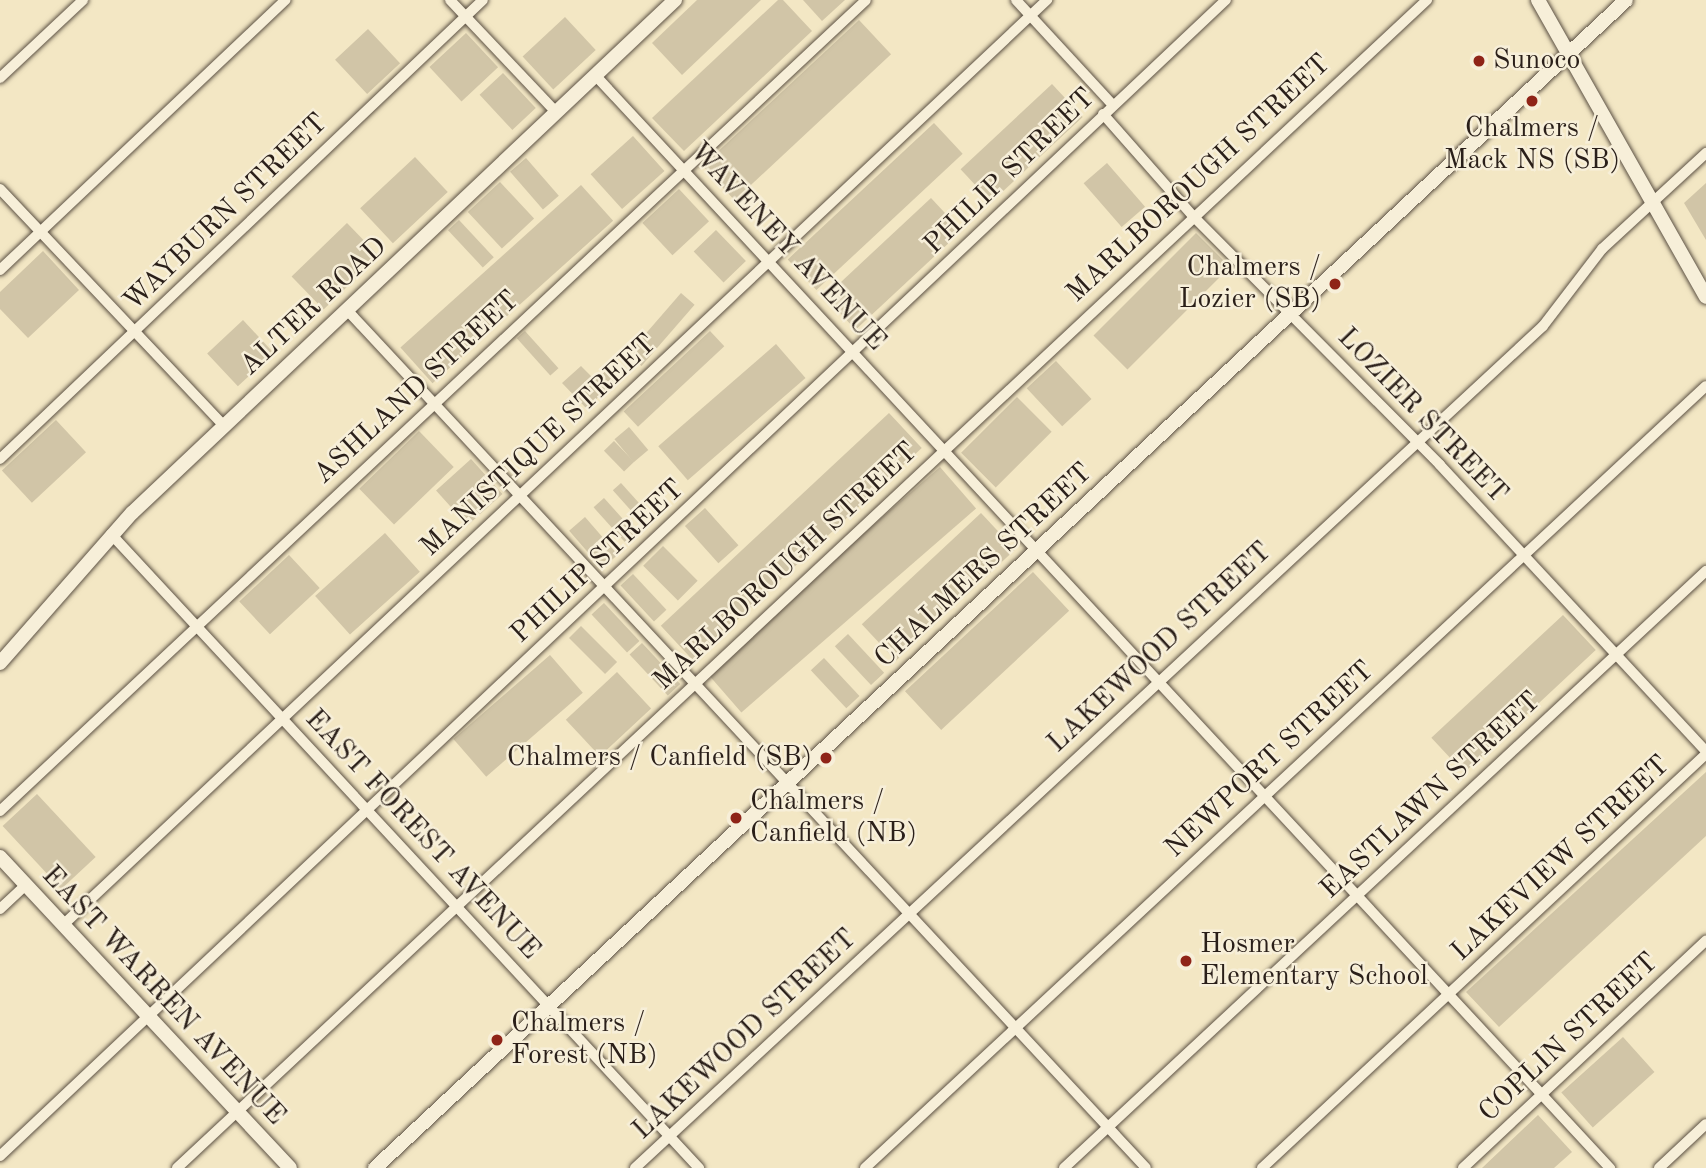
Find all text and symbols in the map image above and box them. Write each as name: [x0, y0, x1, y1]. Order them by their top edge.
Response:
place label: Sunoco: [1493, 44, 1580, 78]
street label: MARLBOROUGH STREET: [1060, 48, 1338, 310]
marker: Sunoco: [1471, 53, 1487, 69]
street label: PHILIP STREET: [917, 82, 1103, 262]
marker: Chalmers / Mack NS (SB): [1524, 93, 1540, 109]
street label: WAYBURN STREET: [117, 107, 335, 319]
place label: Chalmers / Mack NS (SB): [1444, 112, 1620, 178]
street label: WAVENEY AVENUE: [682, 136, 892, 358]
street label: ALTER ROAD: [234, 230, 394, 384]
place label: Chalmers / Lozier (SB): [1179, 251, 1321, 317]
marker: Chalmers / Lozier (SB): [1327, 276, 1343, 292]
street label: ASHLAND STREET: [307, 284, 527, 492]
street label: LOZIER STREET: [1330, 321, 1514, 511]
street label: MANISTIQUE STREET: [414, 328, 664, 564]
street label: MARLBOROUGH STREET: [647, 436, 925, 698]
street label: CHALMERS STREET: [868, 457, 1100, 675]
street label: PHILIP STREET: [504, 473, 692, 651]
street label: LAKEWOOD STREET: [1041, 536, 1279, 760]
street label: NEWPORT STREET: [1159, 655, 1381, 865]
street label: EASTLAWN STREET: [1314, 685, 1548, 907]
street label: EAST FOREST AVENUE: [297, 703, 547, 967]
place label: Chalmers / Canfield (SB): [507, 741, 812, 775]
street label: LAKEVIEW STREET: [1445, 749, 1677, 969]
marker: Chalmers / Canfield (SB): [818, 750, 834, 766]
place label: Chalmers / Canfield (NB): [750, 785, 917, 851]
marker: Chalmers / Canfield (NB): [728, 810, 744, 826]
street label: EAST WARREN AVENUE: [34, 859, 292, 1133]
street label: LAKEWOOD STREET: [626, 923, 864, 1147]
place label: Hosmer Elementary School: [1200, 928, 1428, 994]
street label: COPLIN STREET: [1472, 946, 1666, 1130]
marker: Hosmer Elementary School: [1178, 953, 1194, 969]
place label: Chalmers / Forest (NB): [511, 1007, 658, 1073]
marker: Chalmers / Forest (NB): [489, 1032, 505, 1048]

